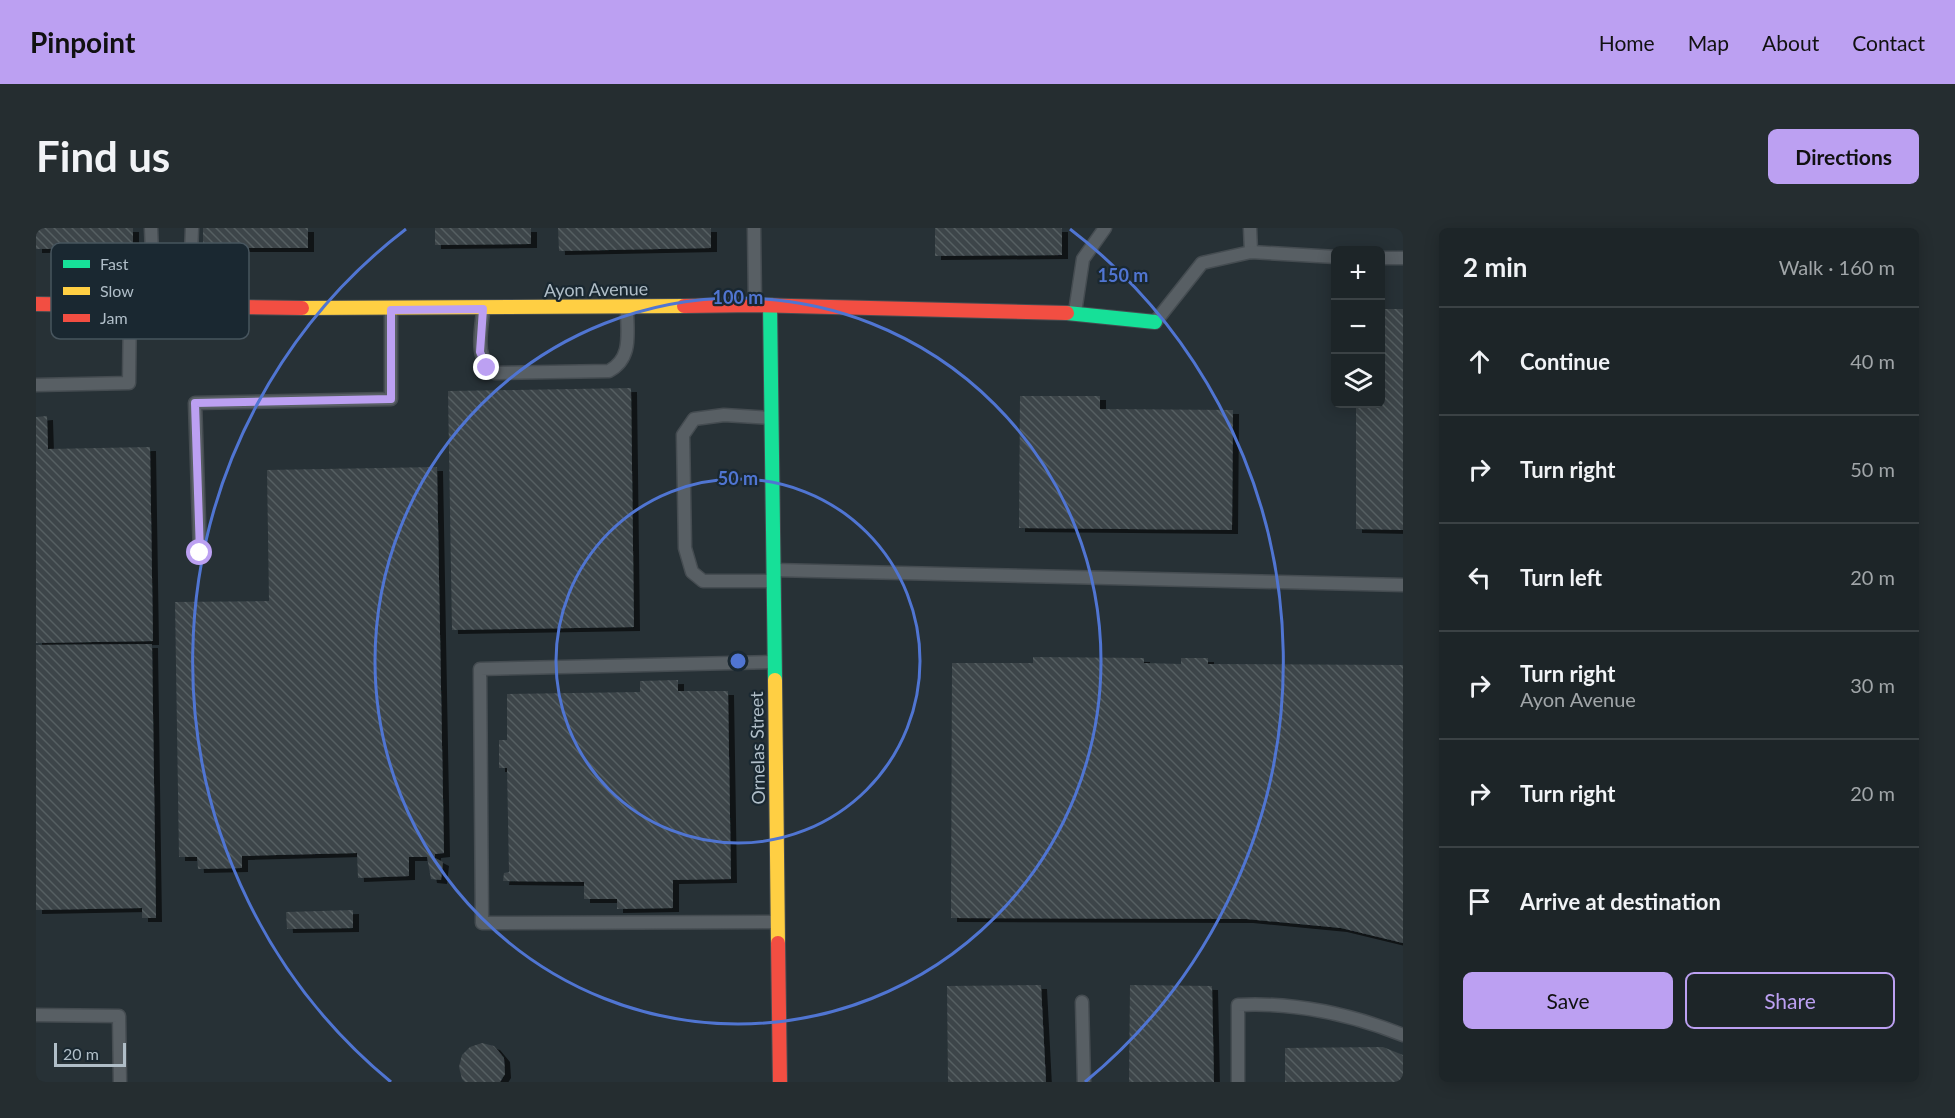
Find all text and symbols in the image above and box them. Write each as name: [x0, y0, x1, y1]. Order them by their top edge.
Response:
text: Pinpoint: [30, 25, 135, 59]
text: Home: [1599, 30, 1655, 55]
text: Map: [1688, 30, 1729, 55]
text: About: [1762, 30, 1819, 55]
text: Contact: [1852, 30, 1925, 55]
button: Directions: [1768, 129, 1919, 184]
text: Find us: [36, 131, 170, 181]
legend: [51, 243, 249, 339]
map controls: [1331, 246, 1385, 408]
button: +: [1331, 246, 1385, 300]
text: 2 min: [1463, 251, 1527, 283]
text: Fast: [100, 254, 129, 273]
text: Walk · 160 m: [1779, 255, 1895, 279]
text: 150 m: [1098, 264, 1148, 286]
street label: Ayon Avenue: [544, 277, 648, 301]
text: Slow: [100, 281, 134, 300]
text: 100 m: [713, 286, 763, 308]
button: −: [1331, 300, 1385, 354]
text: Jam: [100, 308, 128, 327]
icon: ahead: [1463, 345, 1496, 378]
text: Continue: [1520, 348, 1610, 375]
text: 40 m: [1850, 349, 1895, 373]
route end: [473, 354, 499, 380]
button: layers: [1331, 354, 1385, 408]
icon: right: [1463, 453, 1496, 486]
text: Turn right: [1520, 456, 1615, 483]
text: 50 m: [1850, 457, 1895, 481]
text: 50 m: [718, 467, 758, 489]
route start: [186, 539, 212, 565]
icon: left: [1463, 561, 1496, 594]
text: Turn left: [1520, 564, 1602, 591]
text: 20 m: [1850, 565, 1895, 589]
centre of rings: [728, 651, 748, 671]
text: Turn right: [1520, 660, 1615, 687]
icon: right: [1463, 669, 1496, 702]
text: 30 m: [1850, 673, 1895, 697]
text: Ayon Avenue: [1520, 687, 1636, 711]
street label: Ornelas Street: [745, 691, 769, 805]
icon: right: [1463, 777, 1496, 810]
text: Turn right: [1520, 780, 1615, 807]
text: 20 m: [1850, 781, 1895, 805]
icon: arrive: [1463, 885, 1496, 918]
text: Arrive at destination: [1520, 888, 1721, 915]
button: Save: [1463, 972, 1673, 1029]
button: Share: [1685, 972, 1895, 1029]
scale bar: [54, 1040, 126, 1068]
text: 20 m: [63, 1044, 99, 1063]

